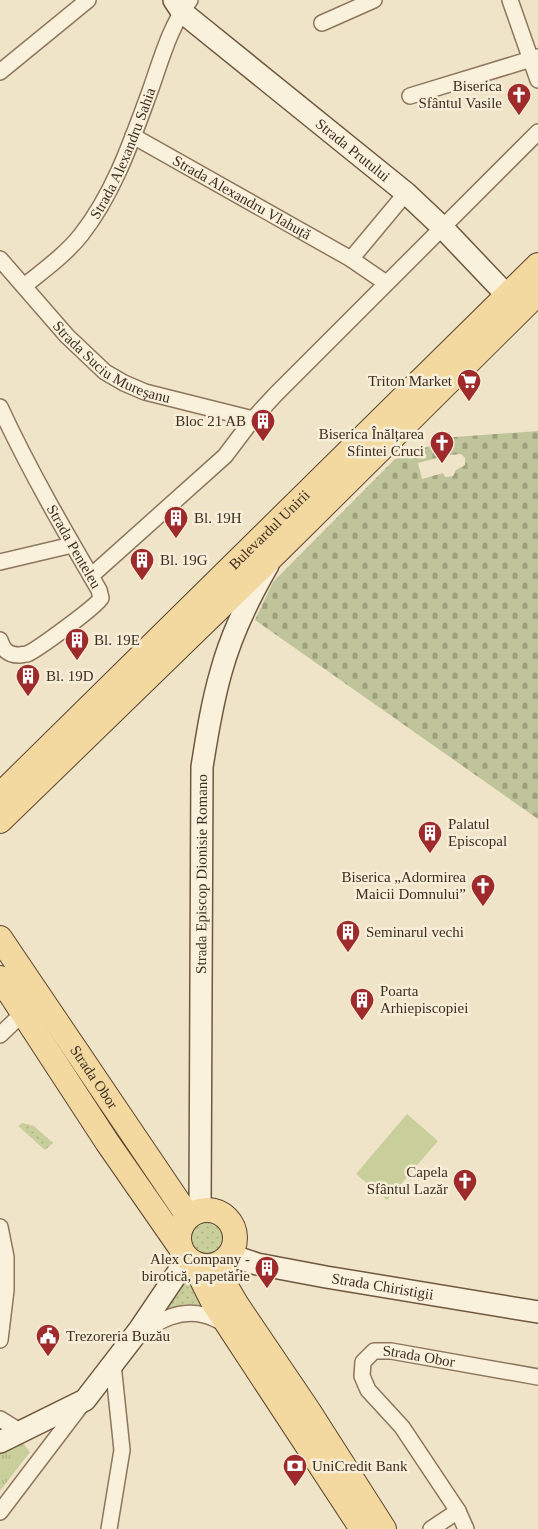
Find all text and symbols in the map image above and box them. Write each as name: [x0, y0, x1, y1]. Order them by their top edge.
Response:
place label: Biserica Sfântul Vasile: [419, 78, 502, 111]
church icon: Biserica Sfântul Vasile: [506, 82, 532, 116]
street label: Strada Alexandru Sahia: [87, 85, 159, 222]
street label: Strada Prutului: [313, 115, 393, 185]
street label: Strada Alexandru Vlahuță: [170, 152, 314, 243]
street label: Strada Suciu Mureșanu: [50, 318, 172, 406]
supermarket icon: Triton Market: [456, 368, 482, 402]
place label: Triton Market: [368, 373, 453, 389]
building icon: Bloc 21 AB: [250, 408, 276, 442]
place label: Bloc 21 AB: [175, 413, 246, 429]
place label: Biserica Înălțarea Sfintei Cruci: [319, 426, 424, 459]
church icon: Biserica Înălțarea Sfintei Cruci: [429, 430, 455, 464]
street label: Bulevardul Unirii: [226, 487, 313, 573]
street label: Strada Penteleu: [44, 502, 105, 592]
building icon: Bl. 19H: [163, 505, 189, 539]
place label: Bl. 19H: [194, 510, 242, 526]
building icon: Bl. 19G: [129, 547, 155, 581]
place label: Bl. 19G: [160, 552, 208, 568]
building icon: Bl. 19E: [64, 627, 90, 661]
place label: Bl. 19E: [94, 632, 140, 648]
building icon: Bl. 19D: [15, 663, 41, 697]
place label: Bl. 19D: [46, 668, 94, 684]
street label: Strada Episcop Dionisie Romano: [193, 774, 210, 974]
place label: Palatul Episcopal: [448, 816, 507, 849]
building icon: Palatul Episcopal: [417, 820, 443, 854]
place label: Biserica „Adormirea Maicii Domnului”: [341, 869, 466, 902]
church icon: Biserica „Adormirea Maicii Domnului”: [470, 873, 496, 907]
building icon: Seminarul vechi: [335, 919, 361, 953]
place label: Seminarul vechi: [366, 924, 464, 940]
place label: Poarta Arhiepiscopiei: [380, 983, 468, 1016]
building icon: Poarta Arhiepiscopiei: [349, 987, 375, 1021]
street label: Strada Obor: [67, 1042, 121, 1112]
place label: Capela Sfântul Lazăr: [367, 1164, 448, 1197]
church icon: Capela Sfântul Lazăr: [452, 1168, 478, 1202]
place label: Alex Company - birotică, papetărie: [142, 1251, 250, 1284]
building icon: Alex Company - birotică, papetărie: [254, 1255, 280, 1289]
street label: Strada Chiristigii: [330, 1270, 435, 1303]
public building icon: Trezoreria Buzău: [35, 1323, 61, 1357]
place label: Trezoreria Buzău: [66, 1328, 170, 1344]
street label: Strada Obor: [383, 1343, 456, 1370]
bank icon: UniCredit Bank: [282, 1453, 308, 1487]
place label: UniCredit Bank: [312, 1458, 408, 1474]

